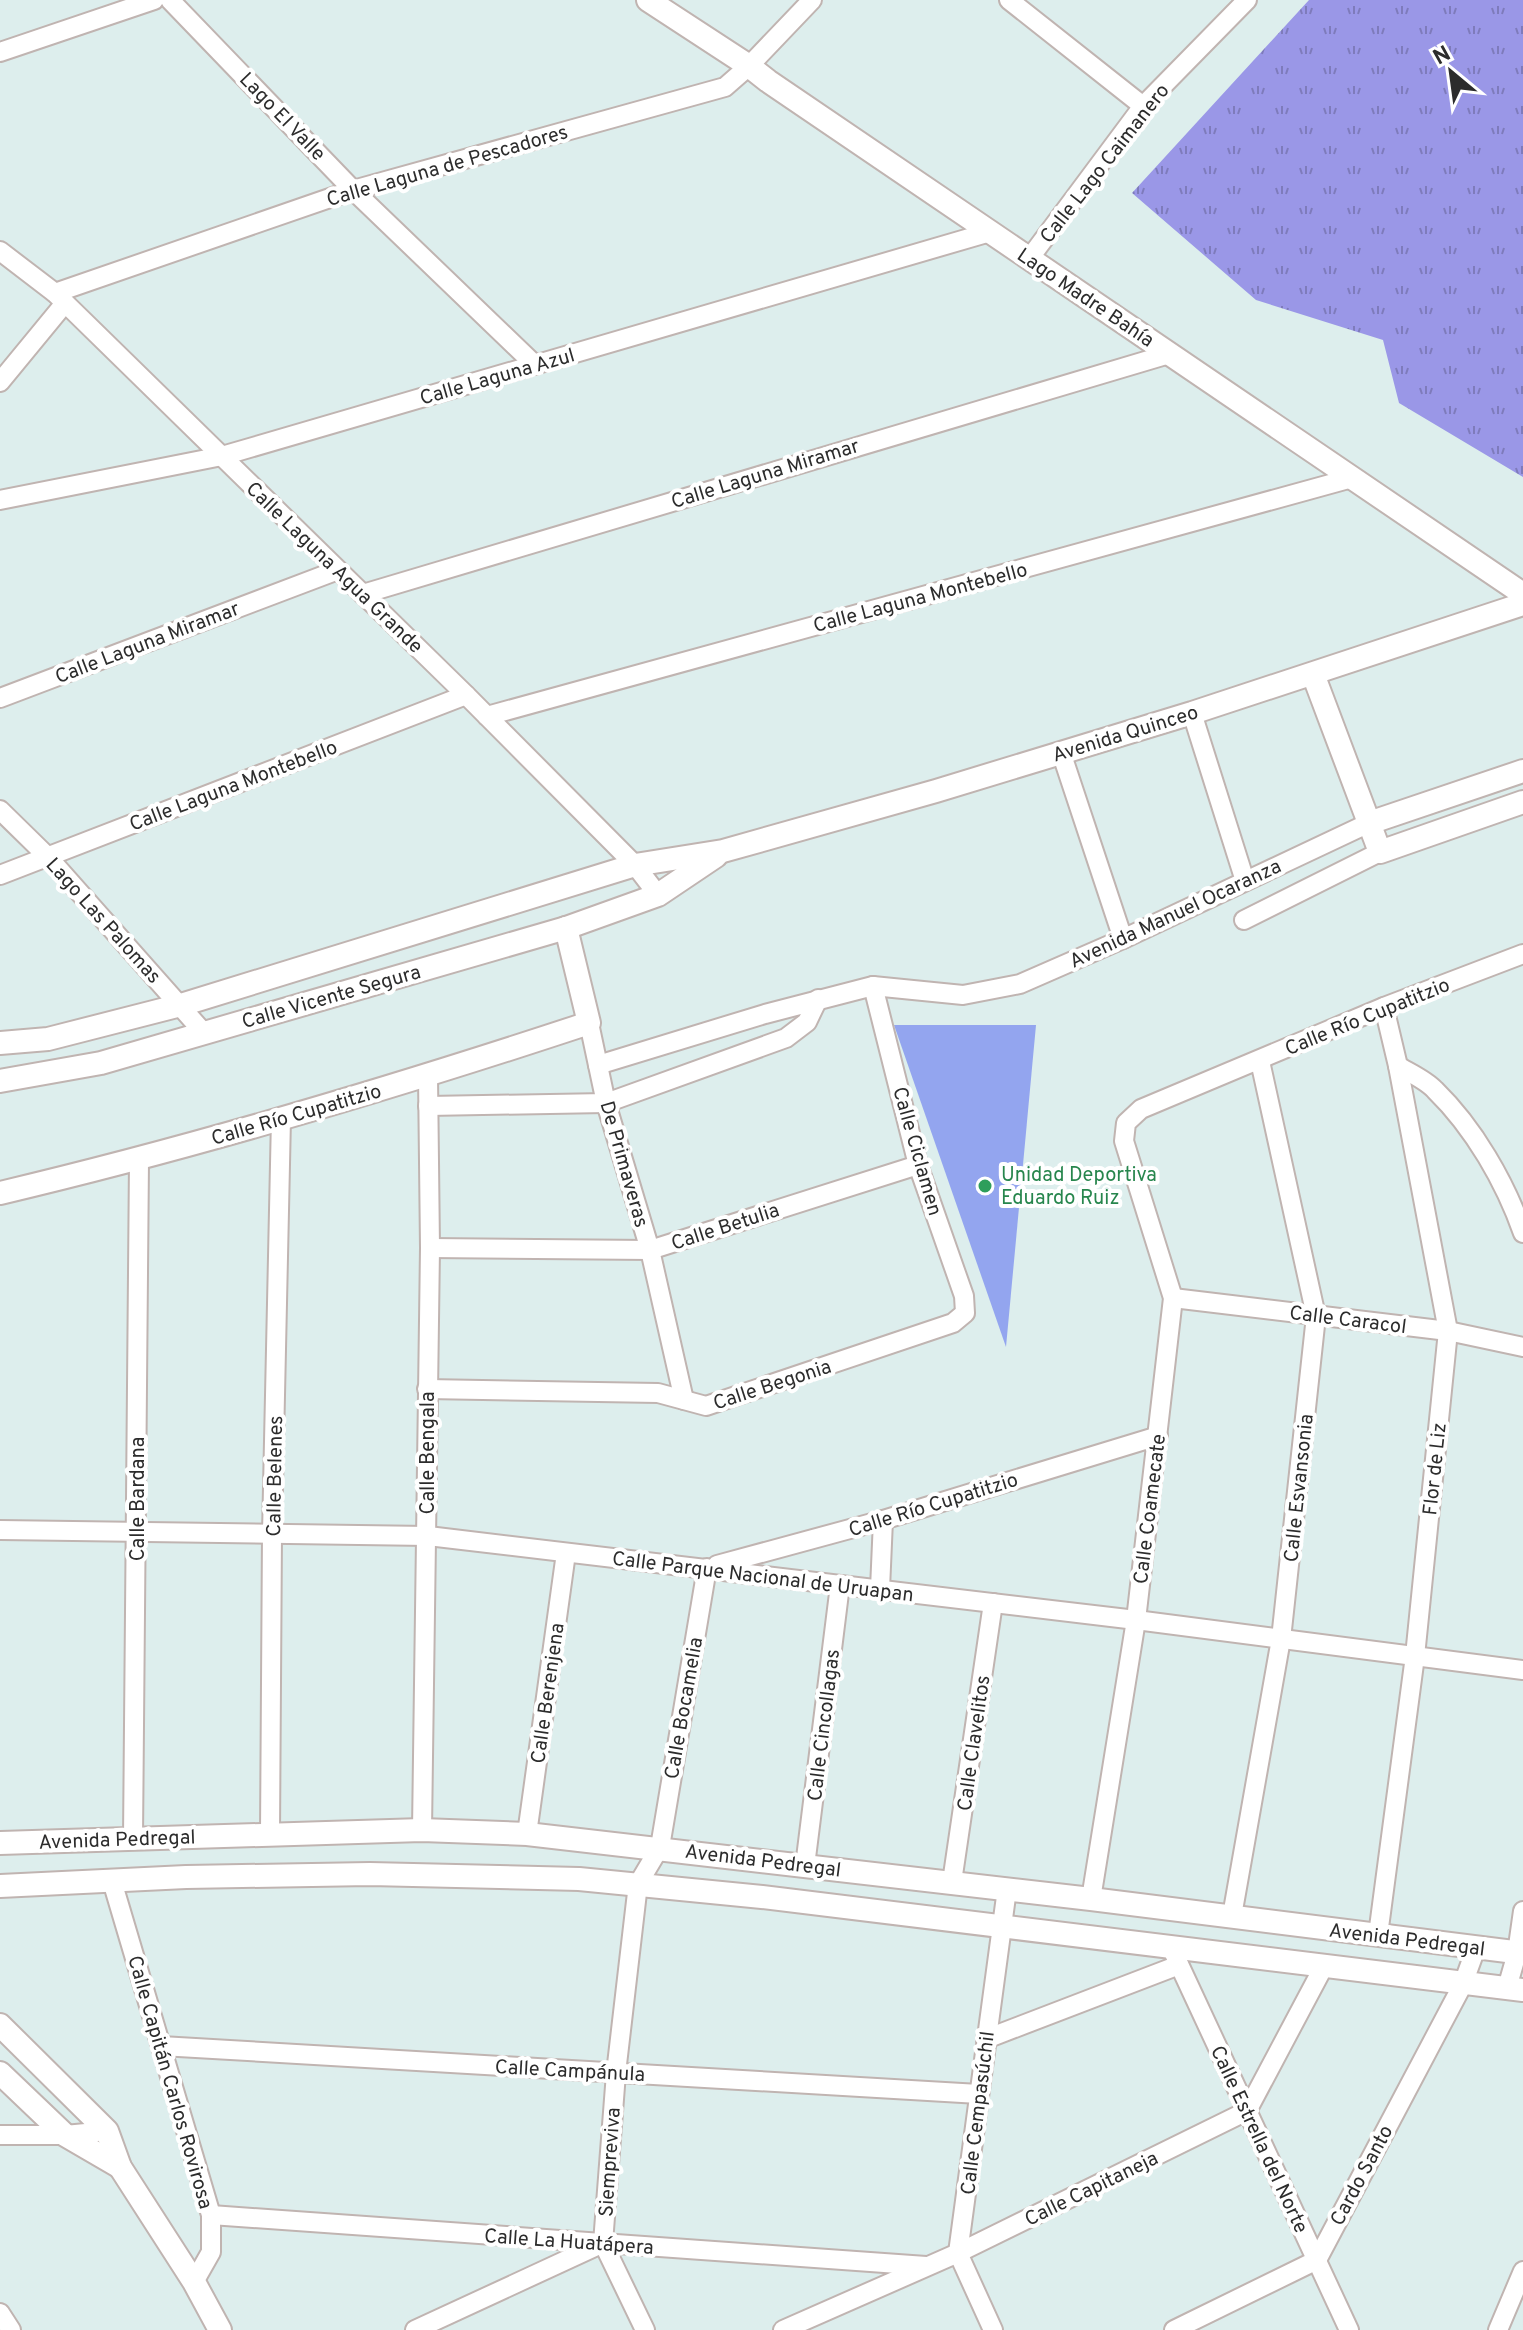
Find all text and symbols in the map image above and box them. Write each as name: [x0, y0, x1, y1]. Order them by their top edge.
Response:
north arrow: [1411, 32, 1491, 112]
text: N: [1429, 41, 1456, 72]
street label: Lago El Valle: [233, 68, 330, 167]
street label: Calle Lago Caimanero: [1035, 79, 1176, 249]
street label: Calle Laguna de Pescadores: [324, 120, 571, 214]
street label: Lago Madre Bahía: [1011, 243, 1158, 354]
street label: Calle Laguna Azul: [417, 343, 578, 412]
street label: Calle Laguna Miramar: [668, 434, 863, 516]
street label: Calle Laguna Agua Grande: [239, 477, 428, 660]
street label: Calle Laguna Montebello: [810, 558, 1031, 640]
street label: Calle Laguna Miramar: [52, 597, 244, 691]
street label: Avenida Quinceo: [1049, 700, 1202, 769]
street label: Calle Laguna Montebello: [126, 735, 341, 839]
street label: Lago Las Palomas: [39, 853, 166, 990]
street label: Avenida Manuel Ocaranza: [1066, 854, 1286, 975]
street label: Calle Vicente Segura: [239, 960, 424, 1036]
street label: Calle Río Cupatitzio: [1281, 973, 1454, 1063]
street label: Calle Río Cupatitzio: [208, 1079, 385, 1153]
street label: Calle Ciclamen: [885, 1084, 947, 1219]
street label: De Primaveras: [593, 1098, 654, 1231]
place label: Unidad Deportiva Eduardo Ruiz: [1001, 1163, 1157, 1212]
marker: Unidad Deportiva Eduardo Ruiz: [976, 1177, 994, 1195]
street label: Calle Betulia: [668, 1198, 783, 1258]
street label: Calle Caracol: [1288, 1301, 1408, 1341]
street label: Calle Begonia: [710, 1355, 835, 1417]
street label: Calle Bengala: [416, 1392, 442, 1514]
street label: Calle Esvansonia: [1279, 1413, 1321, 1564]
street label: Calle Belenes: [262, 1415, 290, 1537]
street label: Flor de Liz: [1418, 1422, 1454, 1517]
street label: Calle Coamecate: [1129, 1433, 1173, 1586]
street label: Calle Bardana: [126, 1437, 152, 1561]
street label: Calle Río Cupatitzio: [846, 1468, 1021, 1544]
street label: Calle Parque Nacional de Uruapan: [610, 1547, 915, 1609]
street label: Calle Berenjena: [526, 1621, 572, 1765]
street label: Calle Bocamelia: [660, 1635, 710, 1781]
street label: Calle Cincollagas: [803, 1648, 847, 1803]
street label: Calle Clavelitos: [953, 1674, 997, 1813]
street label: Avenida Pedregal: [38, 1825, 196, 1857]
street label: Avenida Pedregal: [683, 1840, 842, 1884]
street label: Avenida Pedregal: [1327, 1919, 1486, 1963]
street label: Calle Capitán Carlos Rovirosa: [120, 1953, 218, 2212]
street label: Calle Cempasúchil: [956, 2030, 1002, 2197]
street label: Calle Estrella del Norte: [1203, 2042, 1313, 2238]
street label: Calle Campánula: [494, 2055, 646, 2089]
street label: Siempreviva: [594, 2106, 628, 2218]
street label: Cardo Santo: [1325, 2121, 1400, 2231]
street label: Calle Capitaneja: [1021, 2146, 1163, 2233]
street label: Calle La Huatápera: [483, 2224, 655, 2262]

